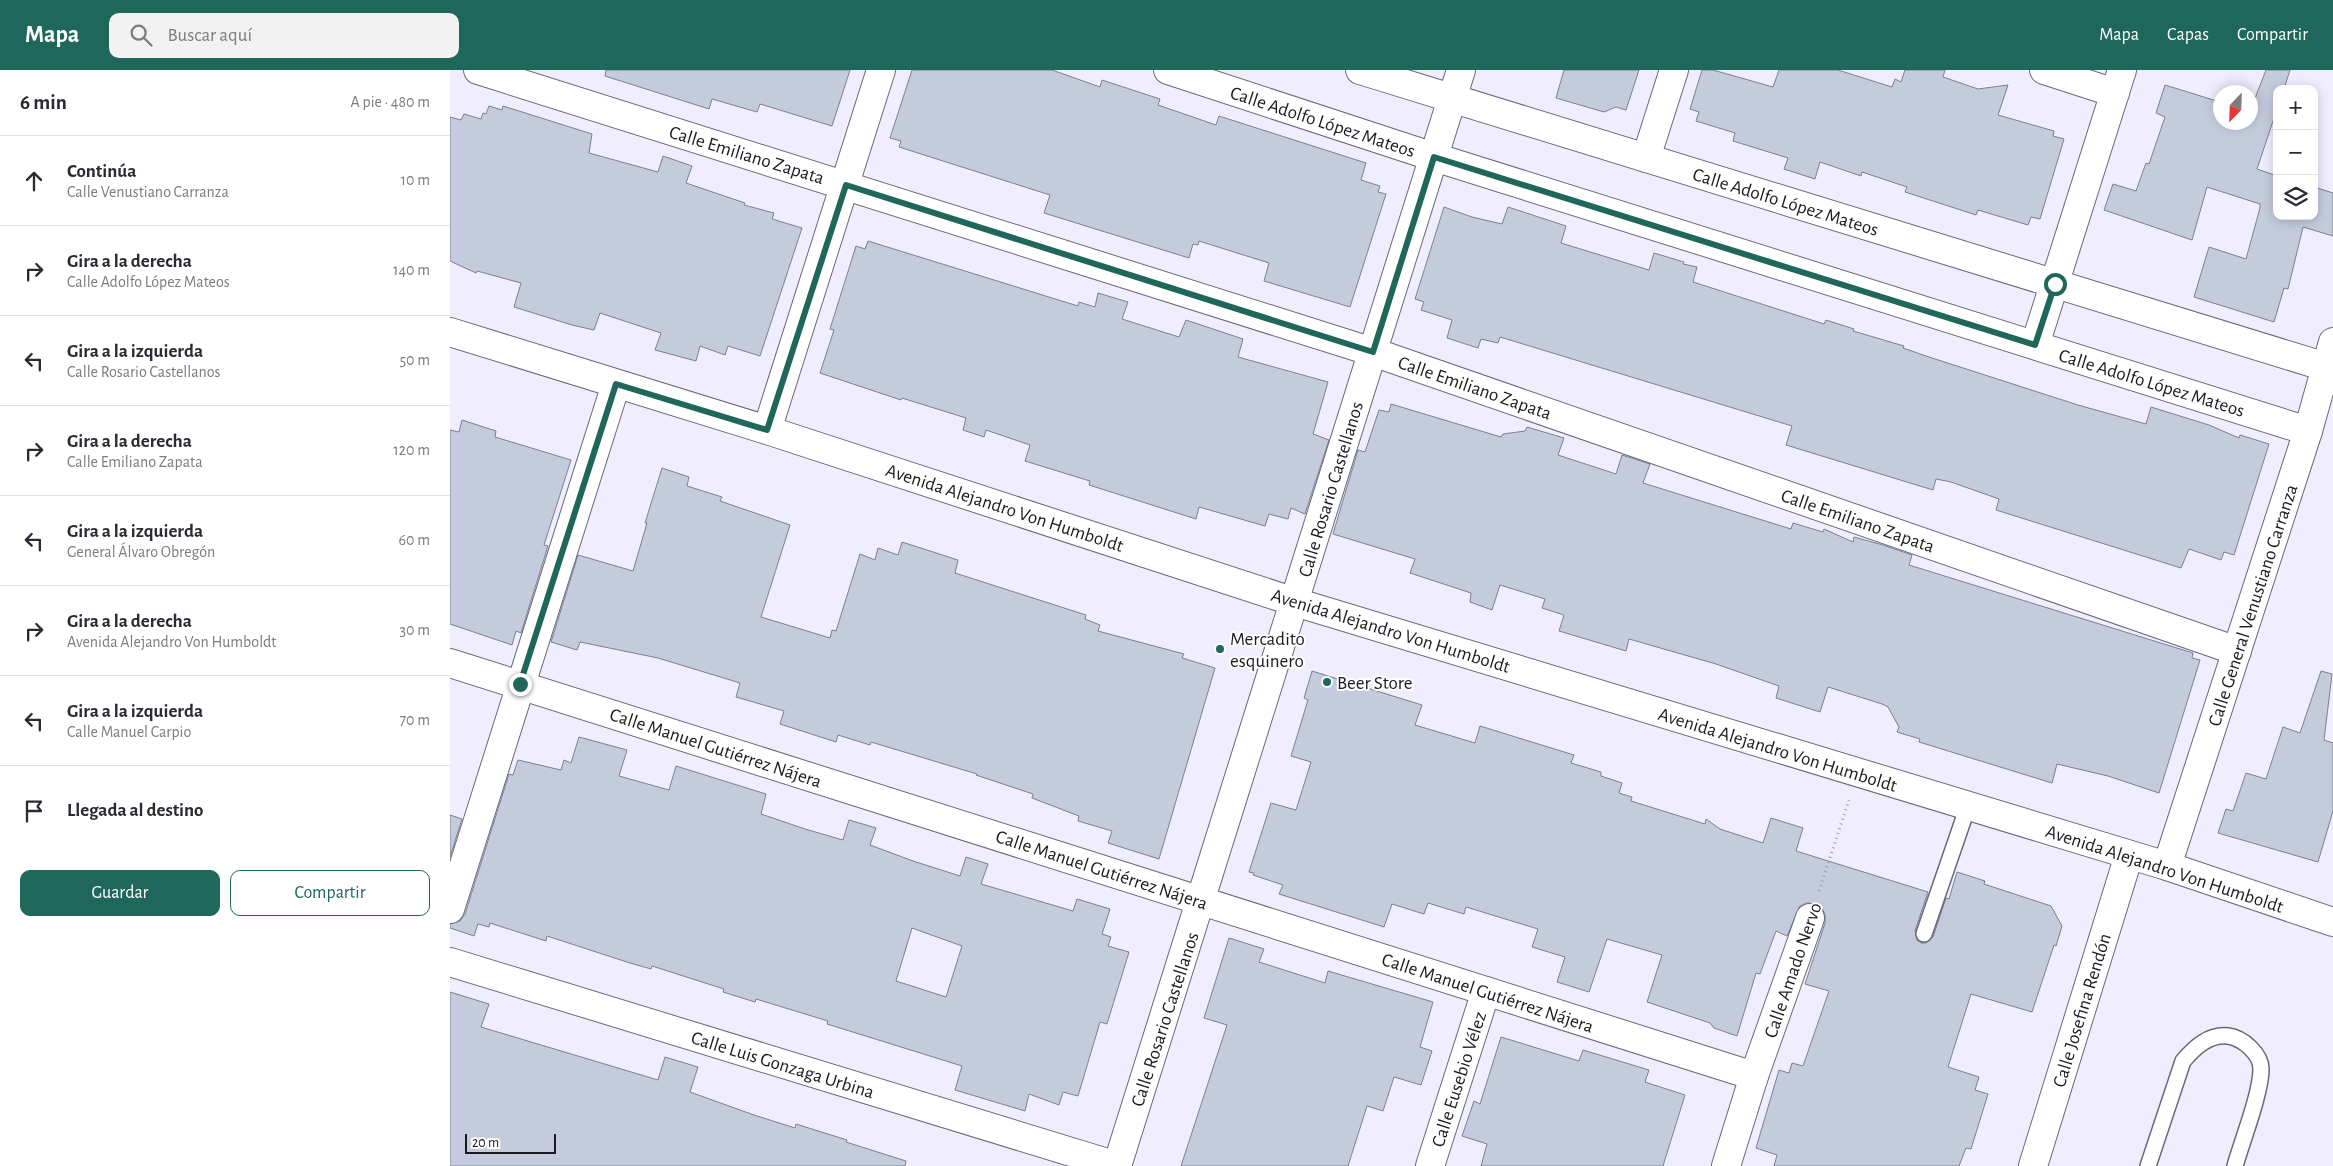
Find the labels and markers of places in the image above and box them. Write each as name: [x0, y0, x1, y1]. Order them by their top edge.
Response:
place label: Mercadito esquinero: [1230, 630, 1305, 671]
marker: Mercadito esquinero: [1214, 643, 1226, 655]
place label: Beer Store: [1337, 674, 1413, 693]
marker: Beer Store: [1321, 676, 1333, 688]

